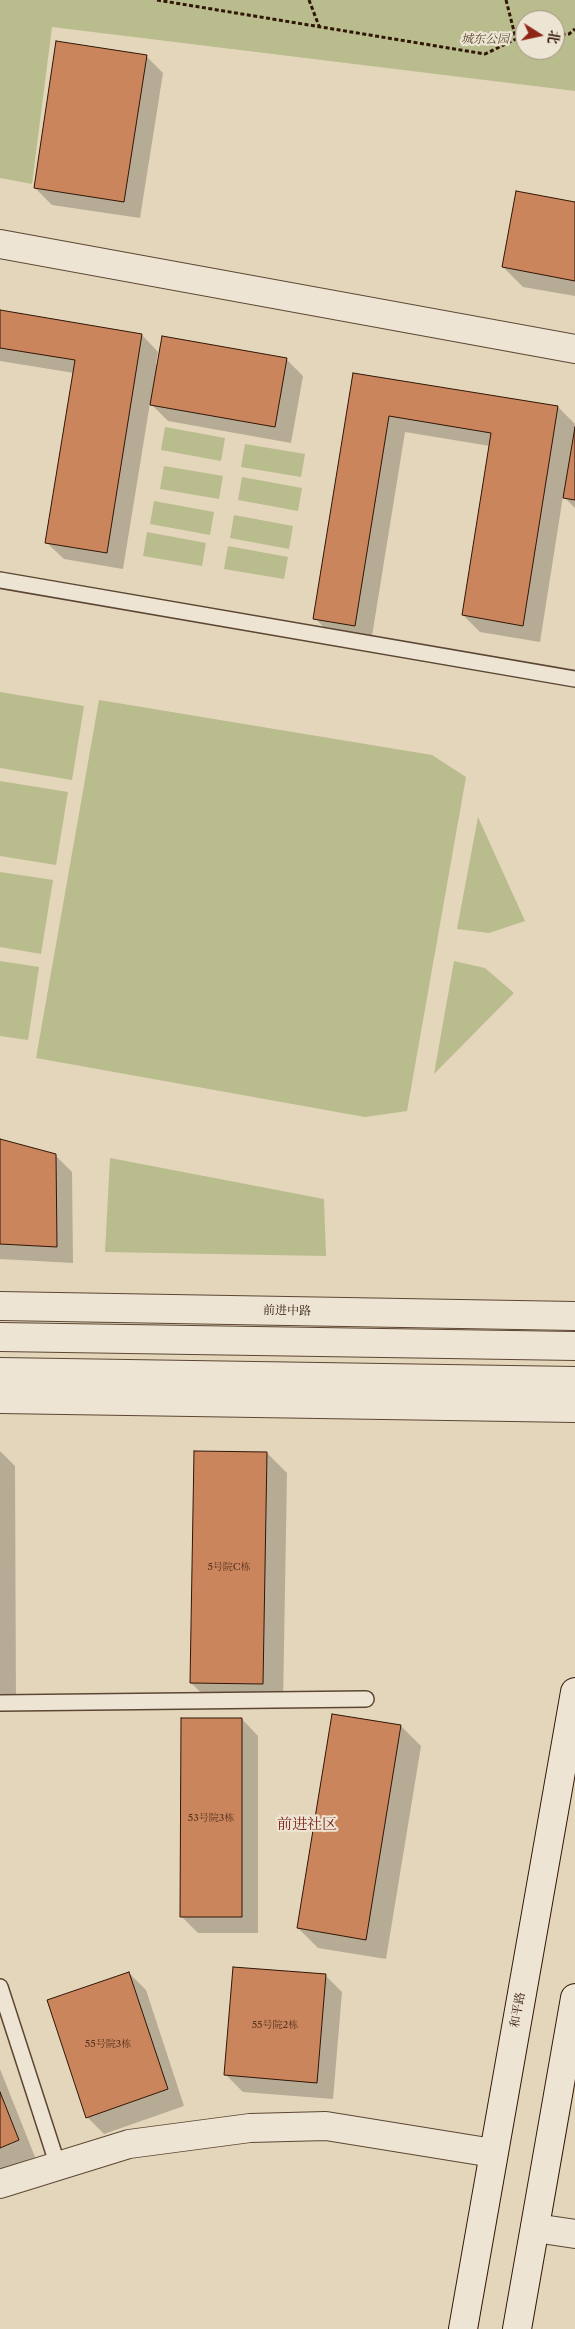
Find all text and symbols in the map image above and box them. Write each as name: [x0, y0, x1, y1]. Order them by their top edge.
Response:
north arrow: [515, 10, 565, 60]
text: 北: [544, 29, 564, 46]
park label: 城东公园: [461, 33, 509, 47]
street label: 前进中路: [263, 1303, 311, 1319]
house number: 5号院C栋: [207, 1561, 251, 1573]
house number: 53号院3栋: [188, 1812, 234, 1824]
district label: 前进社区: [277, 1816, 337, 1834]
street label: 和平路: [508, 1991, 528, 2029]
house number: 55号院2栋: [252, 2019, 298, 2031]
house number: 55号院3栋: [85, 2038, 131, 2050]

